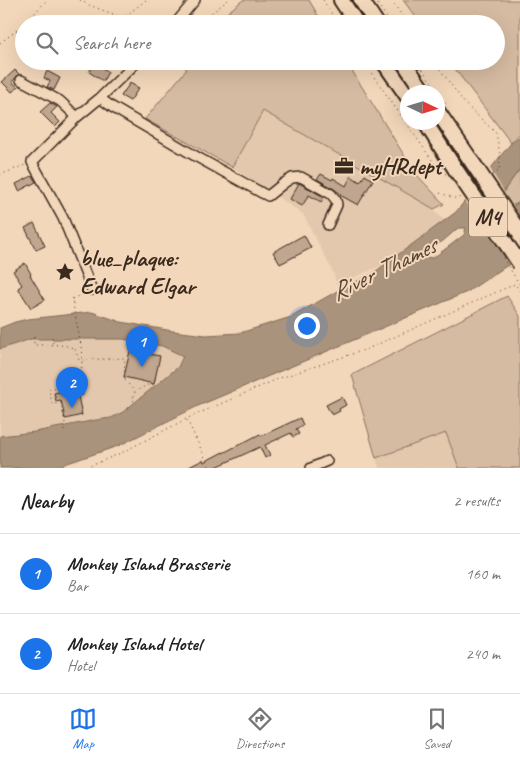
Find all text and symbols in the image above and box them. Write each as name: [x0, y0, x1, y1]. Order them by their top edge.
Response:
search box: [15, 15, 505, 70]
icon: search: [33, 29, 61, 57]
text: Search here: [73, 31, 150, 55]
north arrow: [400, 85, 445, 130]
place label: myHRdept: [359, 151, 444, 181]
office icon: myHRdept: [333, 155, 355, 177]
road number: M4: [469, 198, 507, 236]
water label: River Thames: [325, 228, 445, 308]
place label: blue_plaque: Edward Elgar: [80, 243, 197, 301]
place icon: blue_plaque: Edward Elgar: [54, 261, 76, 283]
your location: [294, 313, 320, 339]
pin: 1: [126, 326, 158, 367]
pin: 2: [56, 367, 88, 408]
text: Nearby: [20, 488, 73, 514]
text: 2 results: [453, 491, 500, 511]
text: Monkey Island Brasserie: [67, 552, 229, 576]
text: 1: [32, 564, 40, 584]
text: 160 m: [466, 564, 500, 584]
text: Bar: [67, 576, 88, 596]
text: Monkey Island Hotel: [67, 632, 201, 656]
text: 2: [32, 644, 40, 664]
text: 240 m: [466, 644, 500, 664]
text: Hotel: [67, 656, 95, 676]
tab: Map: [69, 705, 97, 752]
tab: Directions: [236, 705, 284, 752]
tab: Saved: [423, 705, 451, 752]

